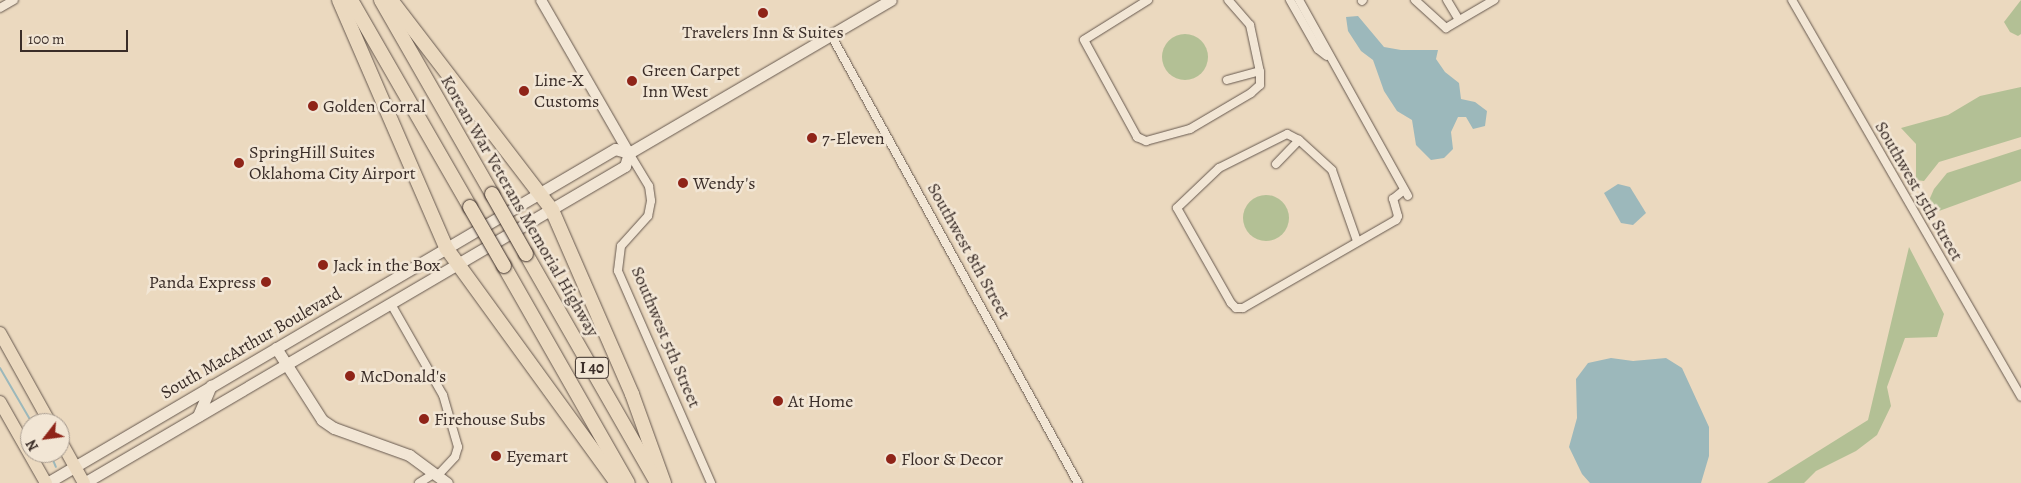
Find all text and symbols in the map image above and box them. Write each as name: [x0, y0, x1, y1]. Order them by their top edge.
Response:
marker: Travelers Inn & Suites: [757, 7, 769, 19]
scale bar: [22, 20, 130, 52]
place label: Travelers Inn & Suites: [682, 21, 844, 43]
text: 100 m: [28, 29, 65, 49]
place label: Green Carpet Inn West: [642, 60, 740, 102]
place label: Line-X Customs: [534, 70, 599, 112]
street label: Korean War Veterans Memorial Highway: [436, 71, 604, 341]
marker: Green Carpet Inn West: [626, 75, 638, 87]
marker: Line-X Customs: [518, 85, 530, 97]
place label: Golden Corral: [323, 95, 425, 117]
marker: Golden Corral: [307, 100, 319, 112]
street label: Southwest 15th Street: [1870, 117, 1968, 265]
place label: 7-Eleven: [822, 127, 885, 149]
marker: 7-Eleven: [806, 132, 818, 144]
place label: SpringHill Suites Oklahoma City Airport: [249, 142, 416, 184]
marker: SpringHill Suites Oklahoma City Airport: [233, 157, 245, 169]
place label: Wendy's: [693, 172, 756, 194]
marker: Wendy's: [677, 177, 689, 189]
street label: Southwest 8th Street: [923, 179, 1015, 323]
place label: Jack in the Box: [333, 254, 440, 276]
marker: Jack in the Box: [317, 259, 329, 271]
street label: Southwest 5th Street: [626, 263, 706, 411]
place label: Panda Express: [149, 271, 256, 293]
marker: Panda Express: [260, 276, 272, 288]
street label: South MacArthur Boulevard: [157, 282, 345, 404]
road number: I 40: [574, 354, 610, 382]
place label: McDonald's: [360, 365, 446, 387]
marker: McDonald's: [344, 370, 356, 382]
place label: At Home: [788, 390, 853, 412]
marker: At Home: [772, 395, 784, 407]
place label: Firehouse Subs: [434, 408, 546, 430]
north arrow: [20, 413, 70, 463]
marker: Firehouse Subs: [418, 413, 430, 425]
text: N: [22, 436, 43, 454]
place label: Eyemart: [506, 445, 568, 467]
place label: Floor & Decor: [901, 448, 1003, 470]
marker: Eyemart: [490, 450, 502, 462]
marker: Floor & Decor: [885, 453, 897, 465]

